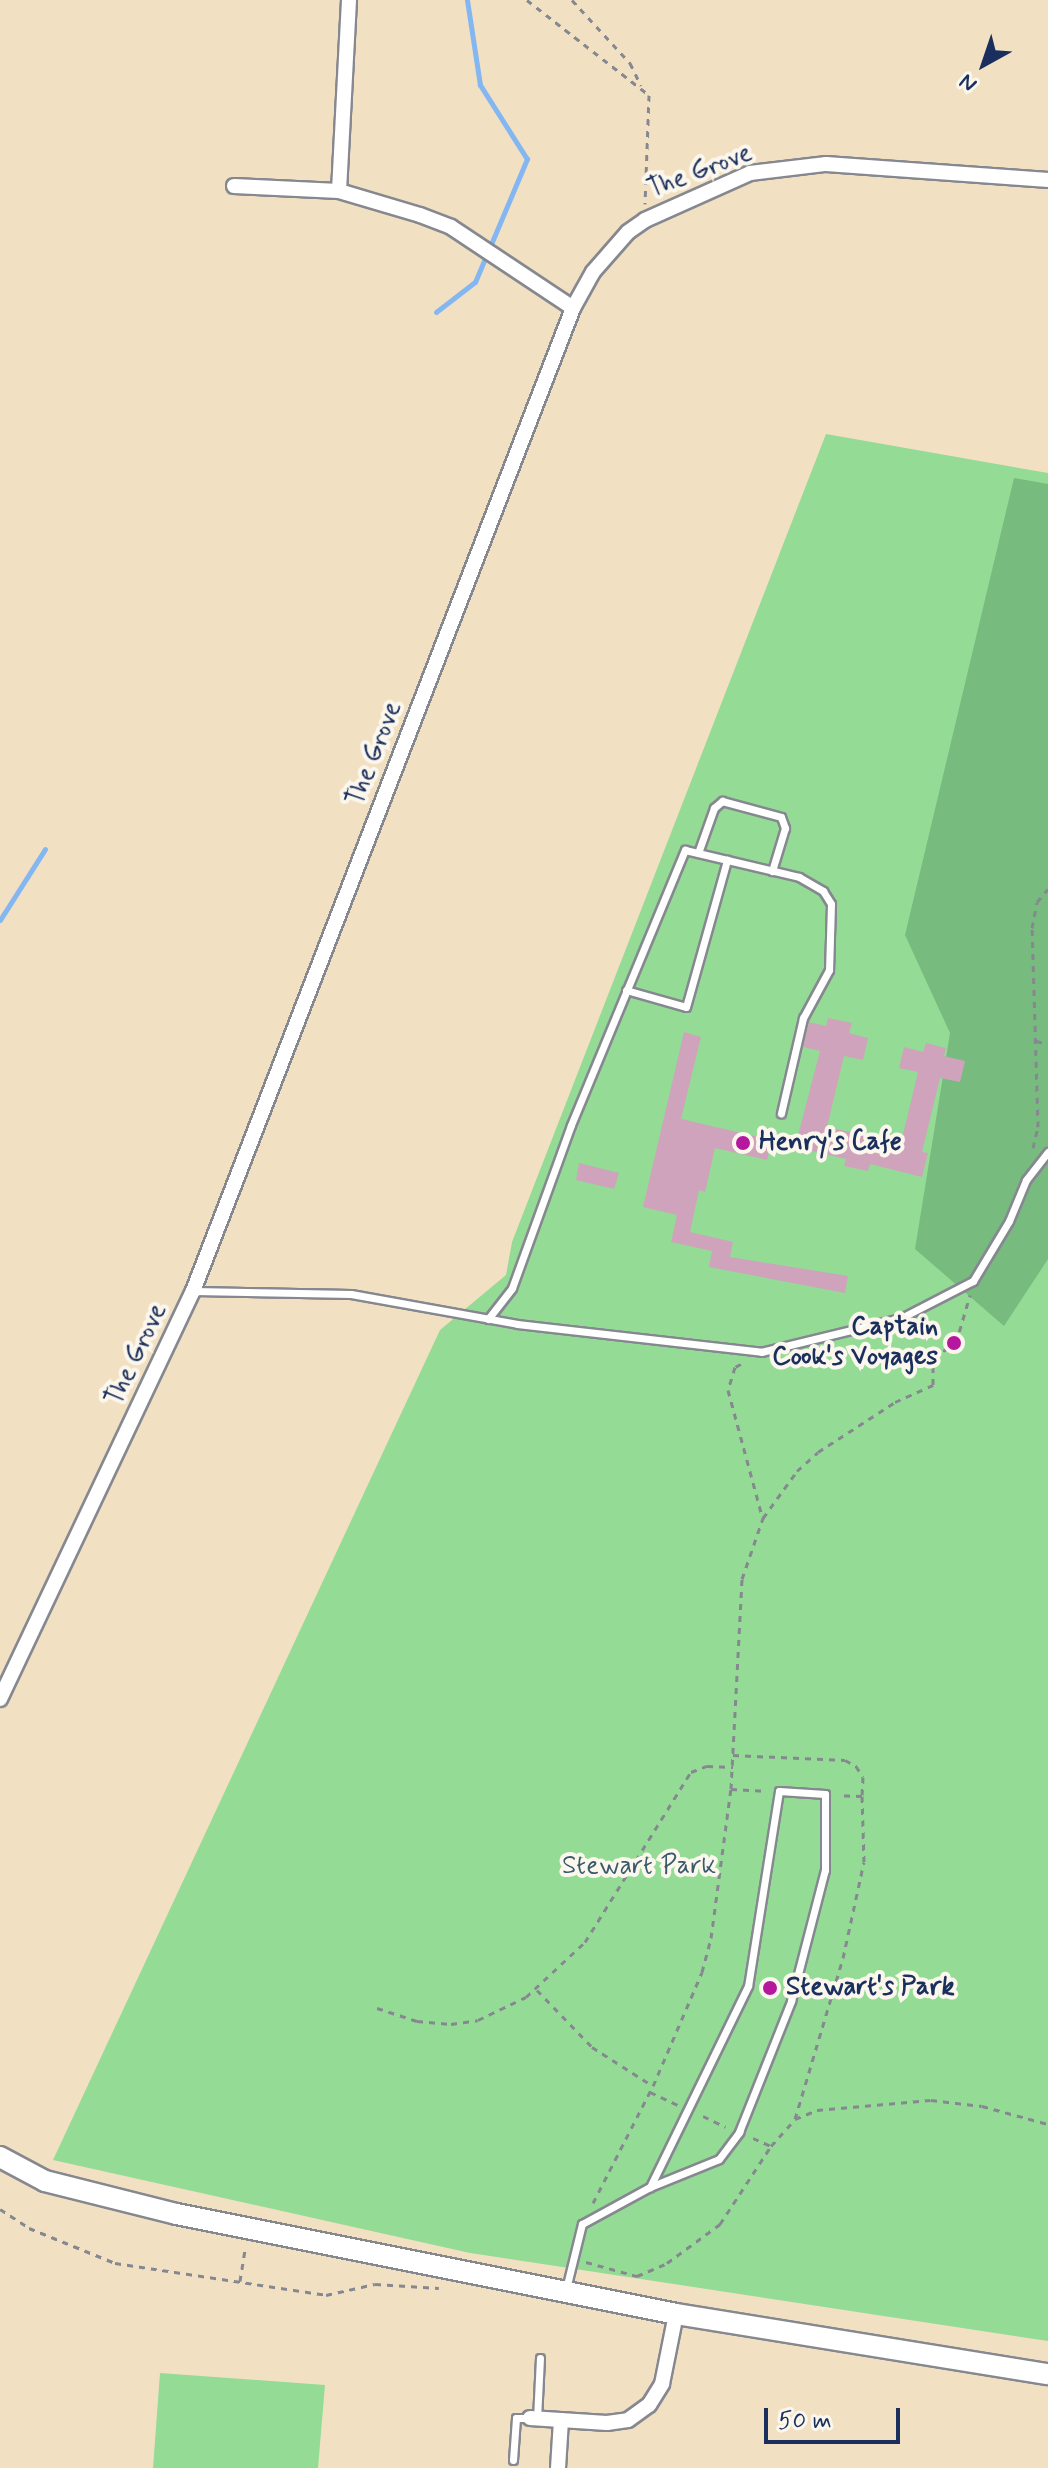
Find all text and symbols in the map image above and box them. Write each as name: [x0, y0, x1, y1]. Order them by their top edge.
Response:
north arrow: [944, 24, 1024, 104]
text: N: [954, 67, 983, 98]
street label: The Grove: [644, 138, 756, 206]
street label: The Grove: [341, 698, 409, 810]
place label: Henry's Cafe: [759, 1127, 906, 1159]
marker: Henry's Cafe: [734, 1134, 752, 1152]
street label: The Grove: [100, 1299, 174, 1411]
place label: Captain Cook's Voyages: [770, 1312, 938, 1374]
marker: Captain Cook's Voyages: [945, 1334, 963, 1352]
park label: Stewart Park: [564, 1851, 714, 1883]
place label: Stewart's Park: [786, 1972, 953, 2004]
marker: Stewart's Park: [761, 1979, 779, 1997]
scale bar: [768, 2392, 904, 2442]
text: 50 m: [778, 2406, 832, 2437]

